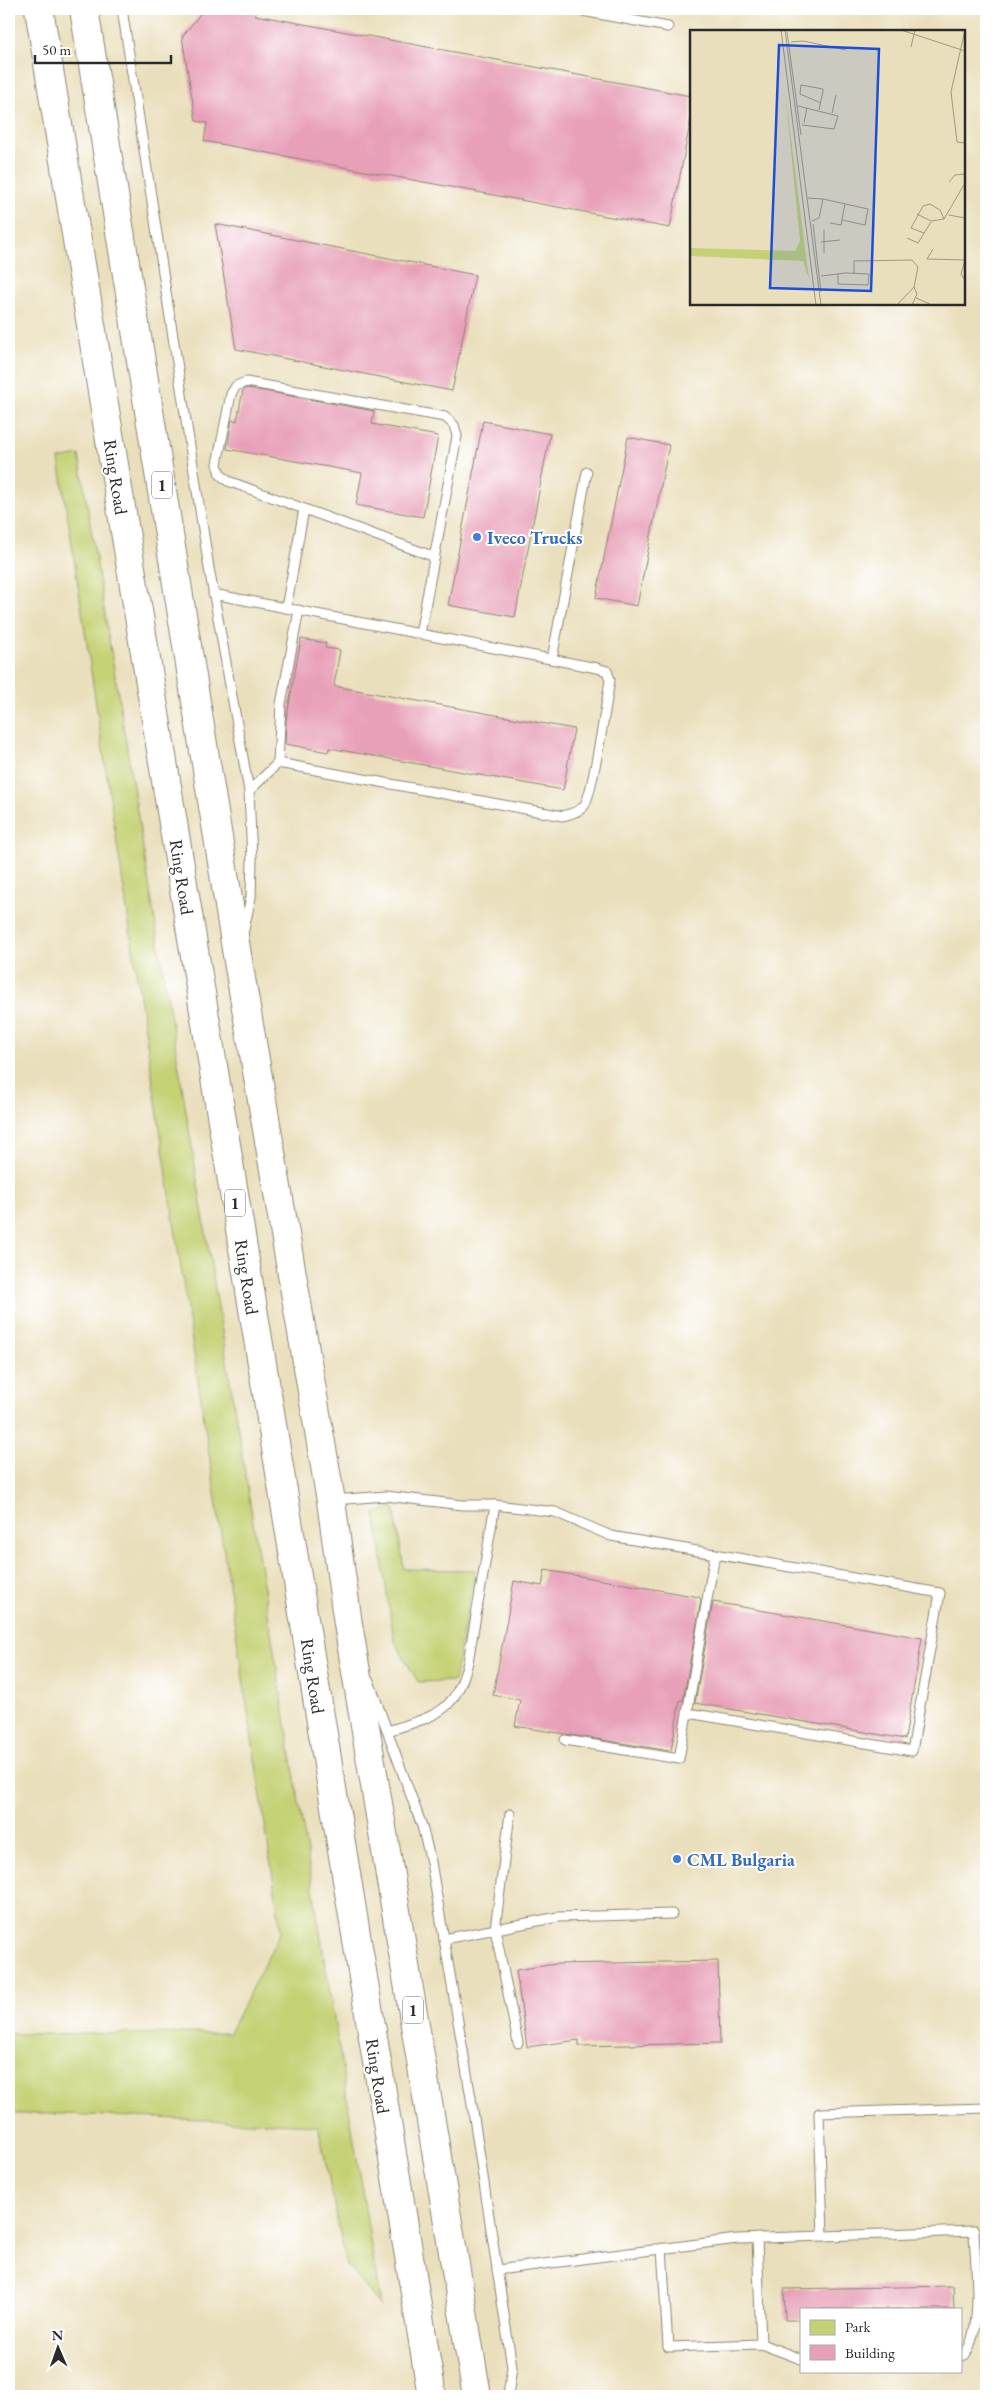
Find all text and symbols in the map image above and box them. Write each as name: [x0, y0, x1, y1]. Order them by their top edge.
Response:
inset map: [690, 30, 965, 305]
scale bar: [35, 32, 171, 64]
text: 50 m: [42, 40, 71, 59]
street label: Ring Road: [99, 438, 133, 517]
road number: 1: [152, 472, 172, 498]
place label: Iveco Trucks: [487, 526, 582, 549]
marker: Iveco Trucks: [471, 531, 483, 543]
street label: Ring Road: [165, 838, 199, 917]
road number: 1: [225, 1190, 245, 1216]
street label: Ring Road: [230, 1238, 264, 1317]
street label: Ring Road: [296, 1637, 330, 1716]
place label: CML Bulgaria: [687, 1848, 795, 1871]
marker: CML Bulgaria: [671, 1853, 683, 1865]
road number: 1: [403, 1996, 423, 2024]
street label: Ring Road: [361, 2037, 395, 2116]
legend: [800, 2308, 962, 2372]
text: Park: [845, 2317, 872, 2336]
north arrow: [32, 2322, 82, 2372]
text: N: [52, 2326, 64, 2344]
text: Building: [845, 2343, 895, 2362]

